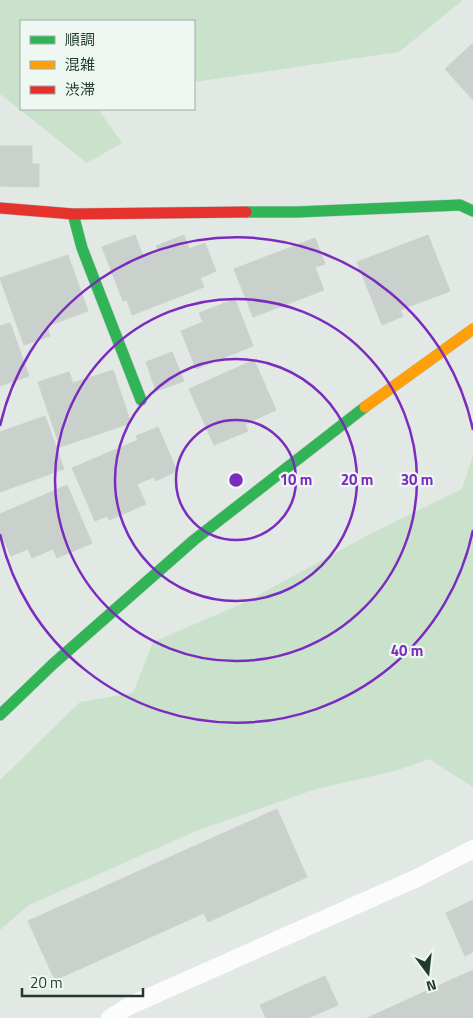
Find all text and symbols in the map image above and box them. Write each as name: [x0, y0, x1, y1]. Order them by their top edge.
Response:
legend: [20, 20, 195, 110]
text: 順調: [65, 28, 95, 51]
text: 混雑: [65, 53, 95, 76]
text: 渋滞: [65, 78, 95, 101]
text: 10 m: [280, 468, 312, 491]
text: 20 m: [341, 468, 373, 491]
text: 30 m: [401, 468, 433, 491]
centre of rings: [227, 471, 245, 489]
text: 40 m: [391, 639, 423, 662]
north arrow: [403, 948, 453, 998]
scale bar: [22, 966, 144, 998]
text: 20 m: [30, 971, 63, 994]
text: N: [424, 975, 439, 997]

